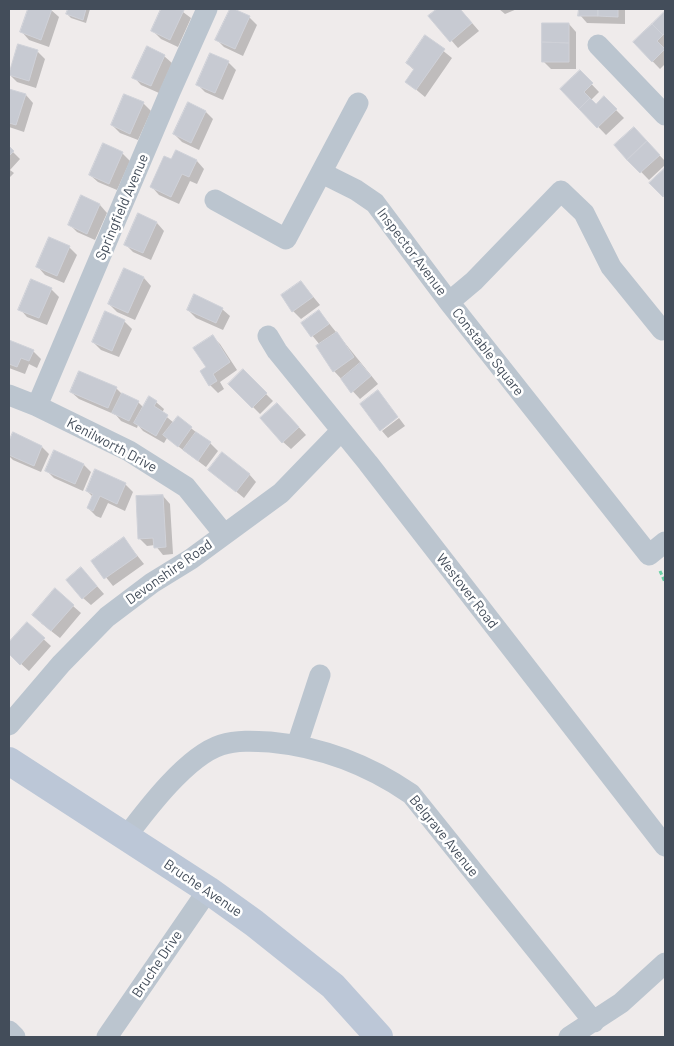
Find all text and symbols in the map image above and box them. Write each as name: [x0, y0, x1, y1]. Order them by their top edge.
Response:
street label: Springfield Avenue: [92, 151, 152, 263]
street label: Inspector Avenue: [374, 205, 450, 299]
street label: Constable Square: [449, 305, 527, 399]
street label: Kenilworth Drive: [64, 414, 160, 476]
street label: Devonshire Road: [123, 536, 215, 608]
street label: Westover Road: [432, 550, 502, 632]
street label: Belgrave Avenue: [406, 792, 482, 880]
street label: Bruche Avenue: [161, 856, 245, 920]
street label: Bruche Drive: [128, 927, 186, 1001]

